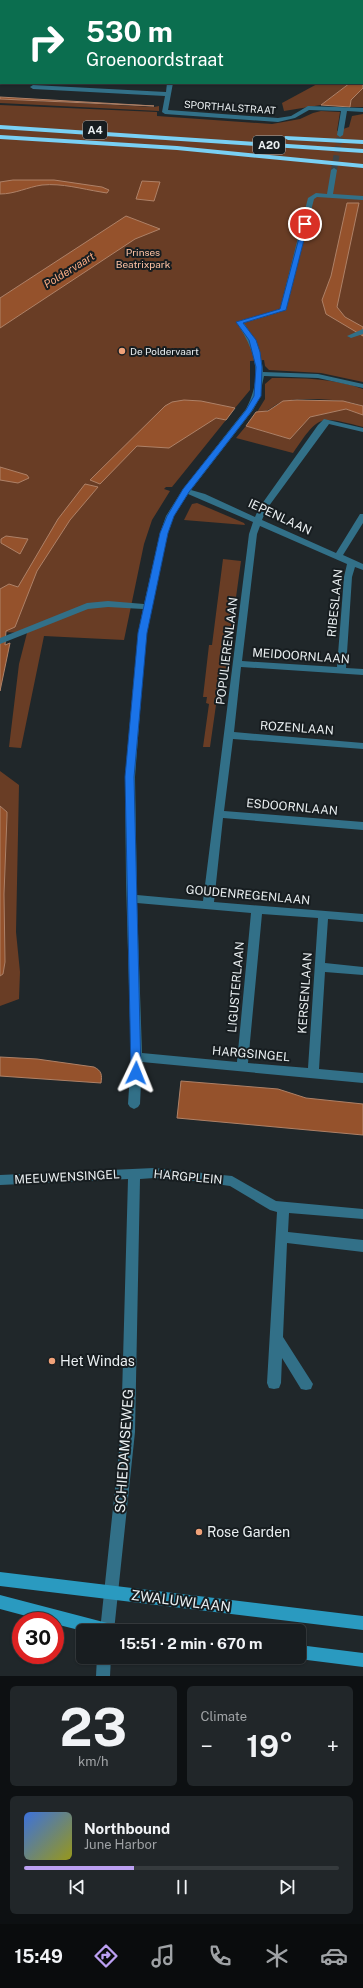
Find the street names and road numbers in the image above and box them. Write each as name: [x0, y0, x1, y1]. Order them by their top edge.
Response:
street label: SPORTHALSTRAAT: [184, 98, 277, 116]
road number: A4: [83, 121, 107, 139]
road number: A20: [253, 136, 285, 154]
street label: IEPENLAAN: [246, 496, 314, 538]
street label: RIBESLAAN: [324, 568, 346, 638]
street label: POPULIERENLAAN: [213, 596, 241, 706]
street label: MEIDOORNLAAN: [252, 646, 350, 666]
street label: ROZENLAAN: [260, 718, 334, 738]
street label: ESDOORNLAAN: [246, 796, 338, 818]
street label: GOUDENREGENLAAN: [185, 883, 311, 907]
street label: LIGUSTERLAAN: [225, 941, 247, 1033]
street label: KERSENLAAN: [295, 952, 315, 1034]
street label: HARGSINGEL: [211, 1044, 291, 1064]
street label: MEEUWENSINGEL: [14, 1167, 120, 1187]
street label: HARGPLEIN: [153, 1167, 223, 1187]
street label: SCHIEDAMSEWEG: [112, 1388, 136, 1514]
street label: ZWALUWLAAN: [130, 1587, 232, 1615]

